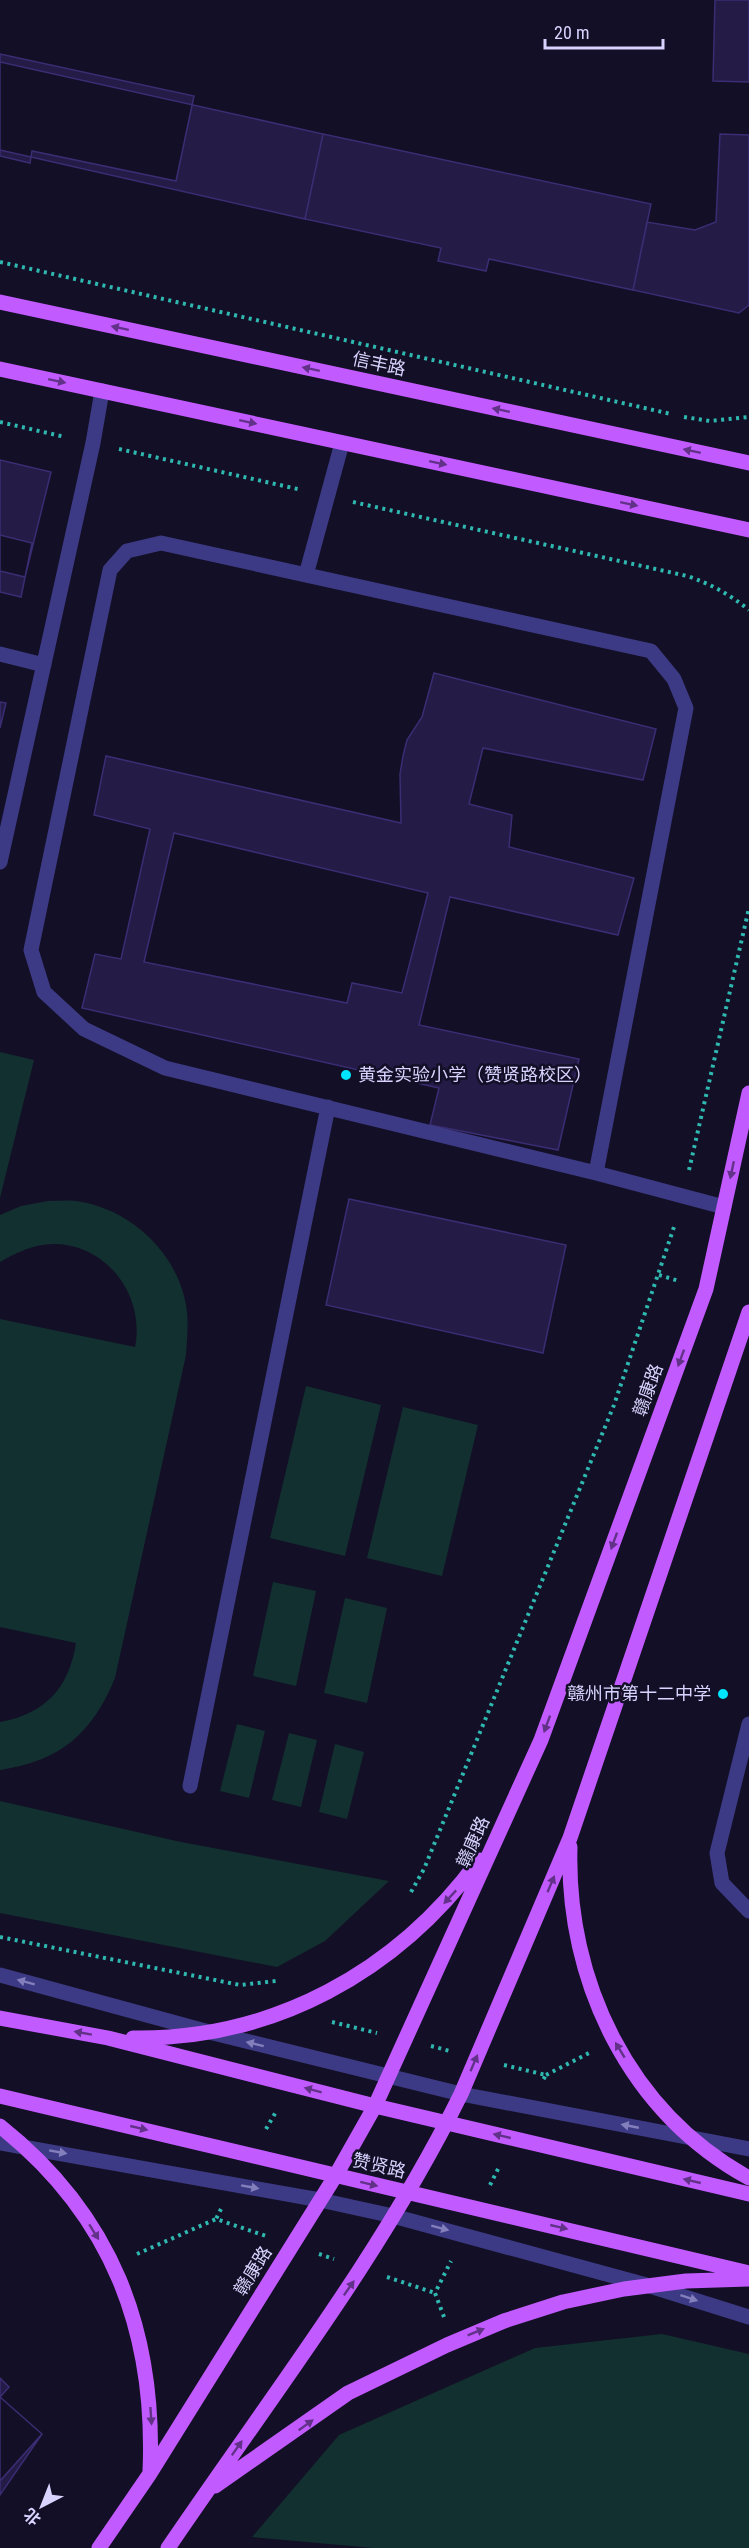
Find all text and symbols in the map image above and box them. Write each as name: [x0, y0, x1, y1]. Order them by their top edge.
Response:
scale bar: [545, 12, 664, 50]
text: 20 m: [554, 22, 589, 43]
one-way arrow: [111, 322, 129, 332]
street label: 信丰路: [351, 348, 408, 379]
one-way arrow: [301, 364, 320, 373]
one-way arrow: [48, 377, 66, 387]
one-way arrow: [491, 405, 510, 414]
one-way arrow: [239, 418, 257, 428]
one-way arrow: [682, 446, 701, 455]
one-way arrow: [429, 459, 448, 469]
one-way arrow: [620, 500, 638, 510]
place label: 黄金实验小学（赞贤路校区）: [358, 1064, 592, 1085]
marker: 黄金实验小学（赞贤路校区）: [339, 1068, 353, 1082]
one-way arrow: [727, 1161, 736, 1180]
one-way arrow: [676, 1349, 685, 1367]
street label: 赣康路: [628, 1361, 667, 1419]
one-way arrow: [609, 1532, 618, 1550]
place label: 赣州市第十二中学: [567, 1683, 711, 1704]
marker: 赣州市第十二中学: [716, 1687, 730, 1701]
one-way arrow: [541, 1715, 551, 1733]
street label: 赣康路: [452, 1813, 493, 1871]
one-way arrow: [546, 1874, 556, 1892]
one-way arrow: [444, 1889, 457, 1904]
one-way arrow: [17, 1977, 35, 1987]
one-way arrow: [73, 2028, 92, 2037]
one-way arrow: [246, 2038, 264, 2048]
one-way arrow: [614, 2042, 625, 2058]
one-way arrow: [470, 2054, 480, 2072]
one-way arrow: [304, 2085, 322, 2095]
one-way arrow: [620, 2121, 639, 2130]
one-way arrow: [130, 2124, 148, 2134]
one-way arrow: [493, 2131, 511, 2141]
one-way arrow: [48, 2148, 67, 2157]
street label: 赞贤路: [350, 2149, 408, 2182]
one-way arrow: [683, 2175, 701, 2185]
one-way arrow: [360, 2179, 378, 2189]
one-way arrow: [240, 2183, 259, 2192]
one-way arrow: [550, 2223, 568, 2233]
one-way arrow: [89, 2224, 100, 2240]
one-way arrow: [431, 2224, 449, 2234]
street label: 赣康路: [229, 2242, 276, 2299]
one-way arrow: [343, 2280, 354, 2296]
one-way arrow: [680, 2294, 698, 2303]
one-way arrow: [468, 2327, 486, 2337]
one-way arrow: [146, 2407, 155, 2426]
one-way arrow: [297, 2419, 313, 2431]
one-way arrow: [231, 2440, 243, 2456]
north arrow: [12, 2476, 72, 2536]
text: 北: [20, 2504, 45, 2529]

